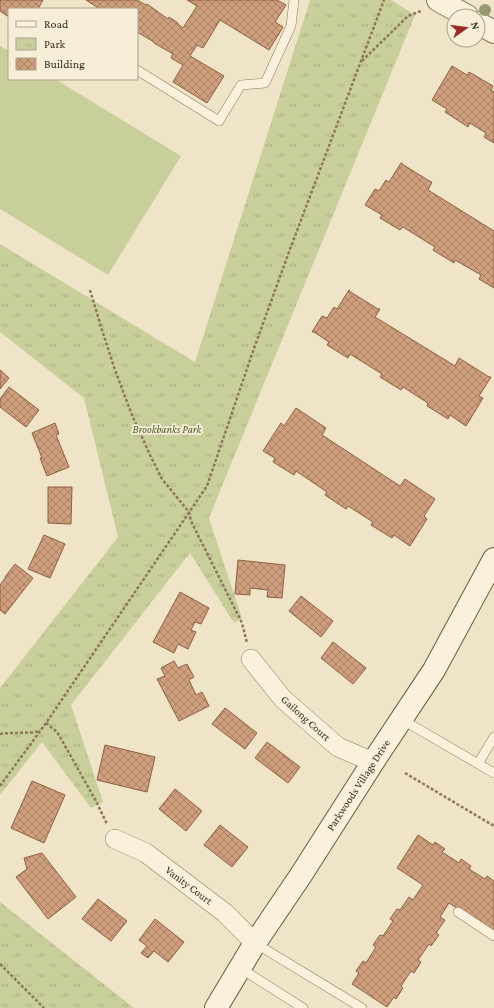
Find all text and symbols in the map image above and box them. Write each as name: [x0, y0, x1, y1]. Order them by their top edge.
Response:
legend: [8, 8, 138, 80]
north arrow: [446, 8, 486, 48]
text: Road: [44, 17, 69, 31]
text: N: [469, 20, 483, 31]
text: Park: [44, 37, 66, 51]
text: Building: [44, 57, 85, 71]
park label: Brookbanks Park: [133, 423, 203, 435]
street label: Gailong Court: [278, 693, 333, 744]
street label: Parkwoods Village Drive: [324, 737, 393, 833]
street label: Vanity Court: [163, 863, 215, 908]

